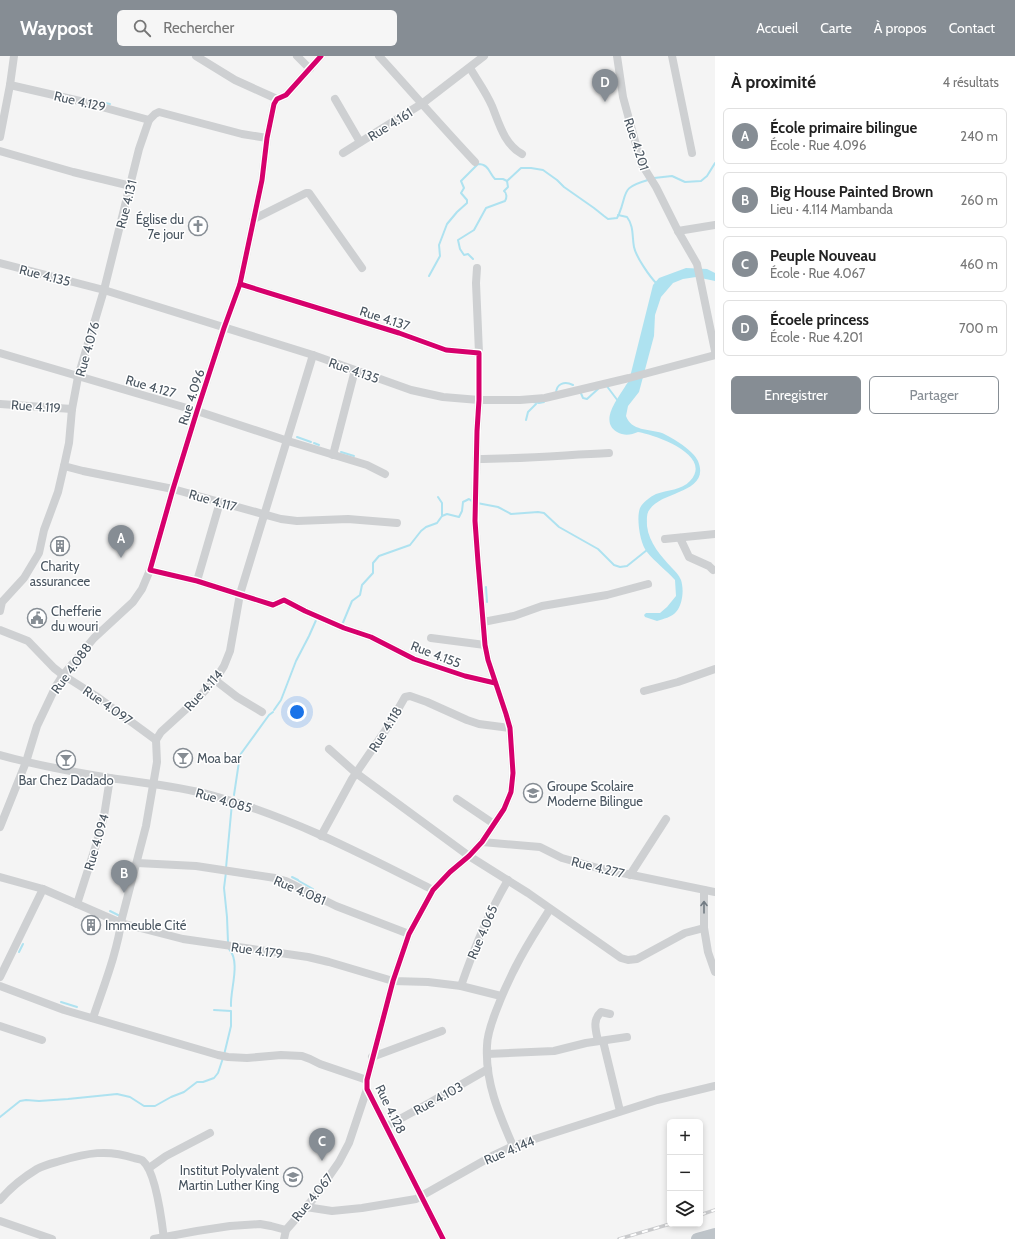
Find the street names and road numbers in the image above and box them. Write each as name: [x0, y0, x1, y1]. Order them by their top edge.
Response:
street label: Rue 4.129: [53, 87, 107, 115]
street label: Rue 4.161: [365, 104, 415, 144]
street label: Rue 4.201: [621, 116, 653, 172]
street label: Rue 4.131: [112, 178, 140, 230]
street label: Rue 4.135: [18, 261, 72, 289]
street label: Rue 4.137: [358, 302, 413, 334]
street label: Rue 4.076: [72, 320, 102, 378]
street label: Rue 4.135: [327, 354, 381, 386]
street label: Rue 4.096: [174, 367, 208, 427]
street label: Rue 4.127: [124, 371, 178, 401]
street label: Rue 4.119: [11, 396, 61, 416]
street label: Rue 4.117: [187, 486, 239, 515]
street label: Rue 4.155: [409, 637, 463, 671]
street label: Rue 4.088: [47, 639, 95, 696]
street label: Rue 4.114: [180, 666, 226, 714]
street label: Rue 4.097: [80, 682, 136, 728]
street label: Rue 4.118: [365, 703, 405, 755]
street label: Rue 4.085: [194, 784, 254, 816]
street label: Rue 4.094: [80, 812, 112, 872]
street label: Rue 4.277: [570, 853, 627, 881]
street label: Rue 4.081: [272, 872, 328, 908]
street label: Rue 4.065: [463, 902, 501, 962]
street label: Rue 4.179: [230, 938, 284, 962]
street label: Rue 4.103: [410, 1078, 466, 1118]
street label: Rue 4.128: [372, 1082, 410, 1136]
street label: Rue 4.144: [481, 1132, 537, 1168]
street label: Rue 4.067: [288, 1170, 336, 1224]

